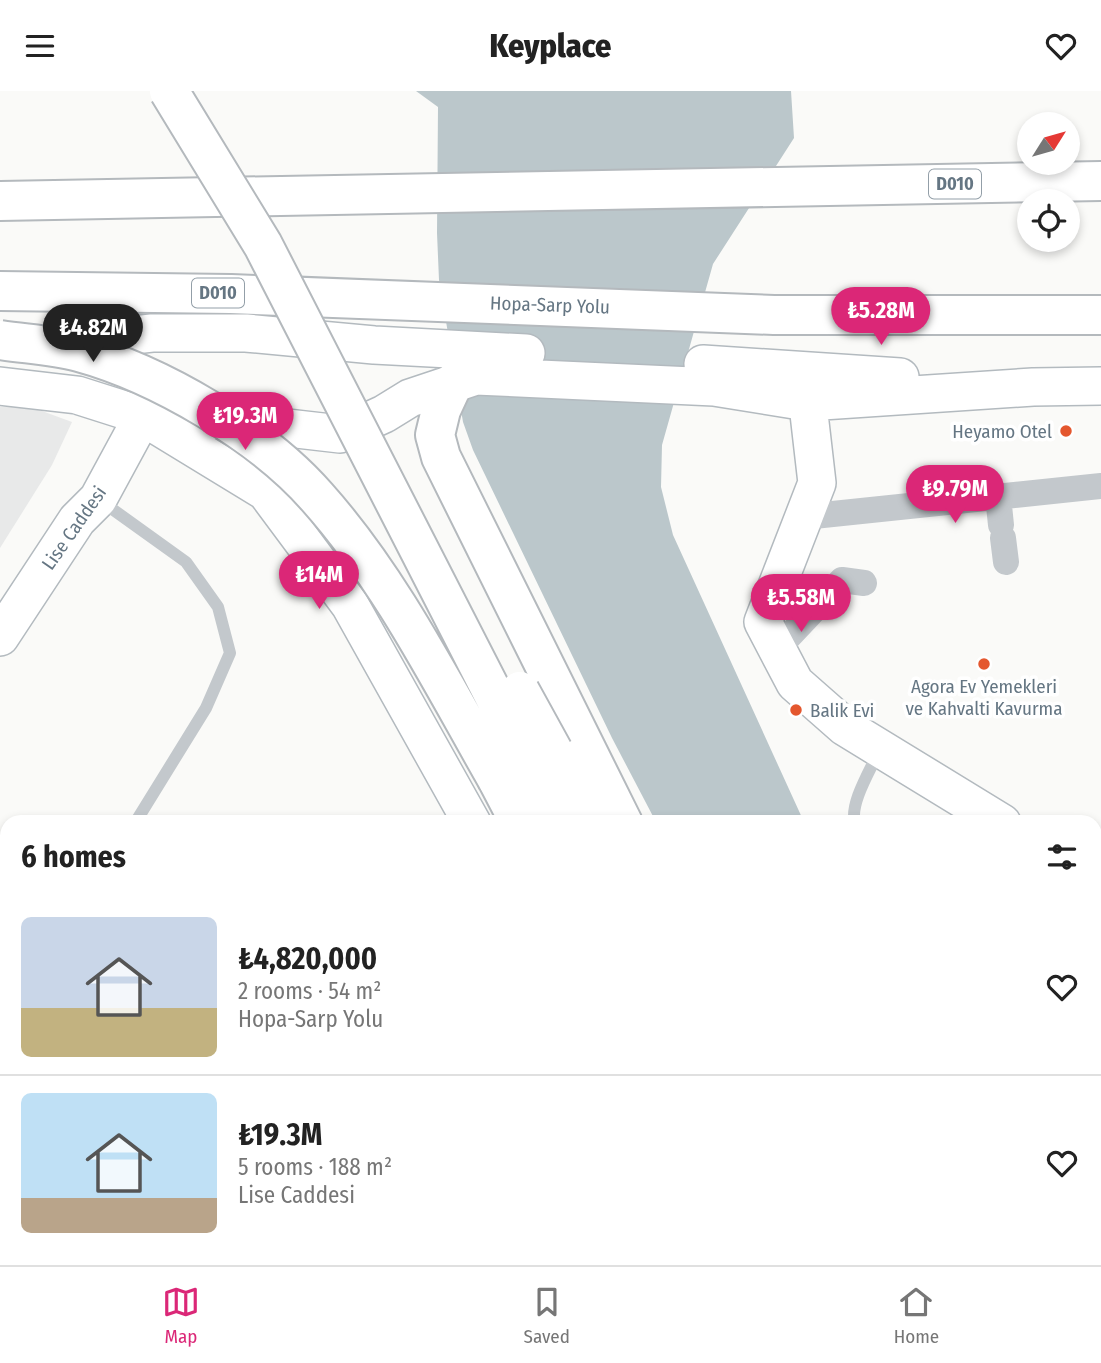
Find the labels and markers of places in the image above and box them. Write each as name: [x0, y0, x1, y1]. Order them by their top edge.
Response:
pin: ₺5.28M: [824, 287, 938, 347]
pin: ₺4.82M: [36, 305, 150, 364]
pin: ₺19.3M: [188, 393, 302, 452]
place label: Heyamo Otel: [952, 420, 1052, 443]
marker: Heyamo Otel: [1058, 423, 1074, 439]
pin: ₺9.79M: [898, 465, 1012, 525]
pin: ₺14M: [278, 552, 360, 611]
pin: ₺5.58M: [744, 575, 858, 634]
marker: Agora Ev Yemekleri ve Kahvalti Kavurma: [976, 656, 992, 672]
place label: Agora Ev Yemekleri ve Kahvalti Kavurma: [905, 675, 1063, 720]
place label: Balik Evi: [810, 699, 874, 722]
marker: Balik Evi: [788, 702, 804, 718]

